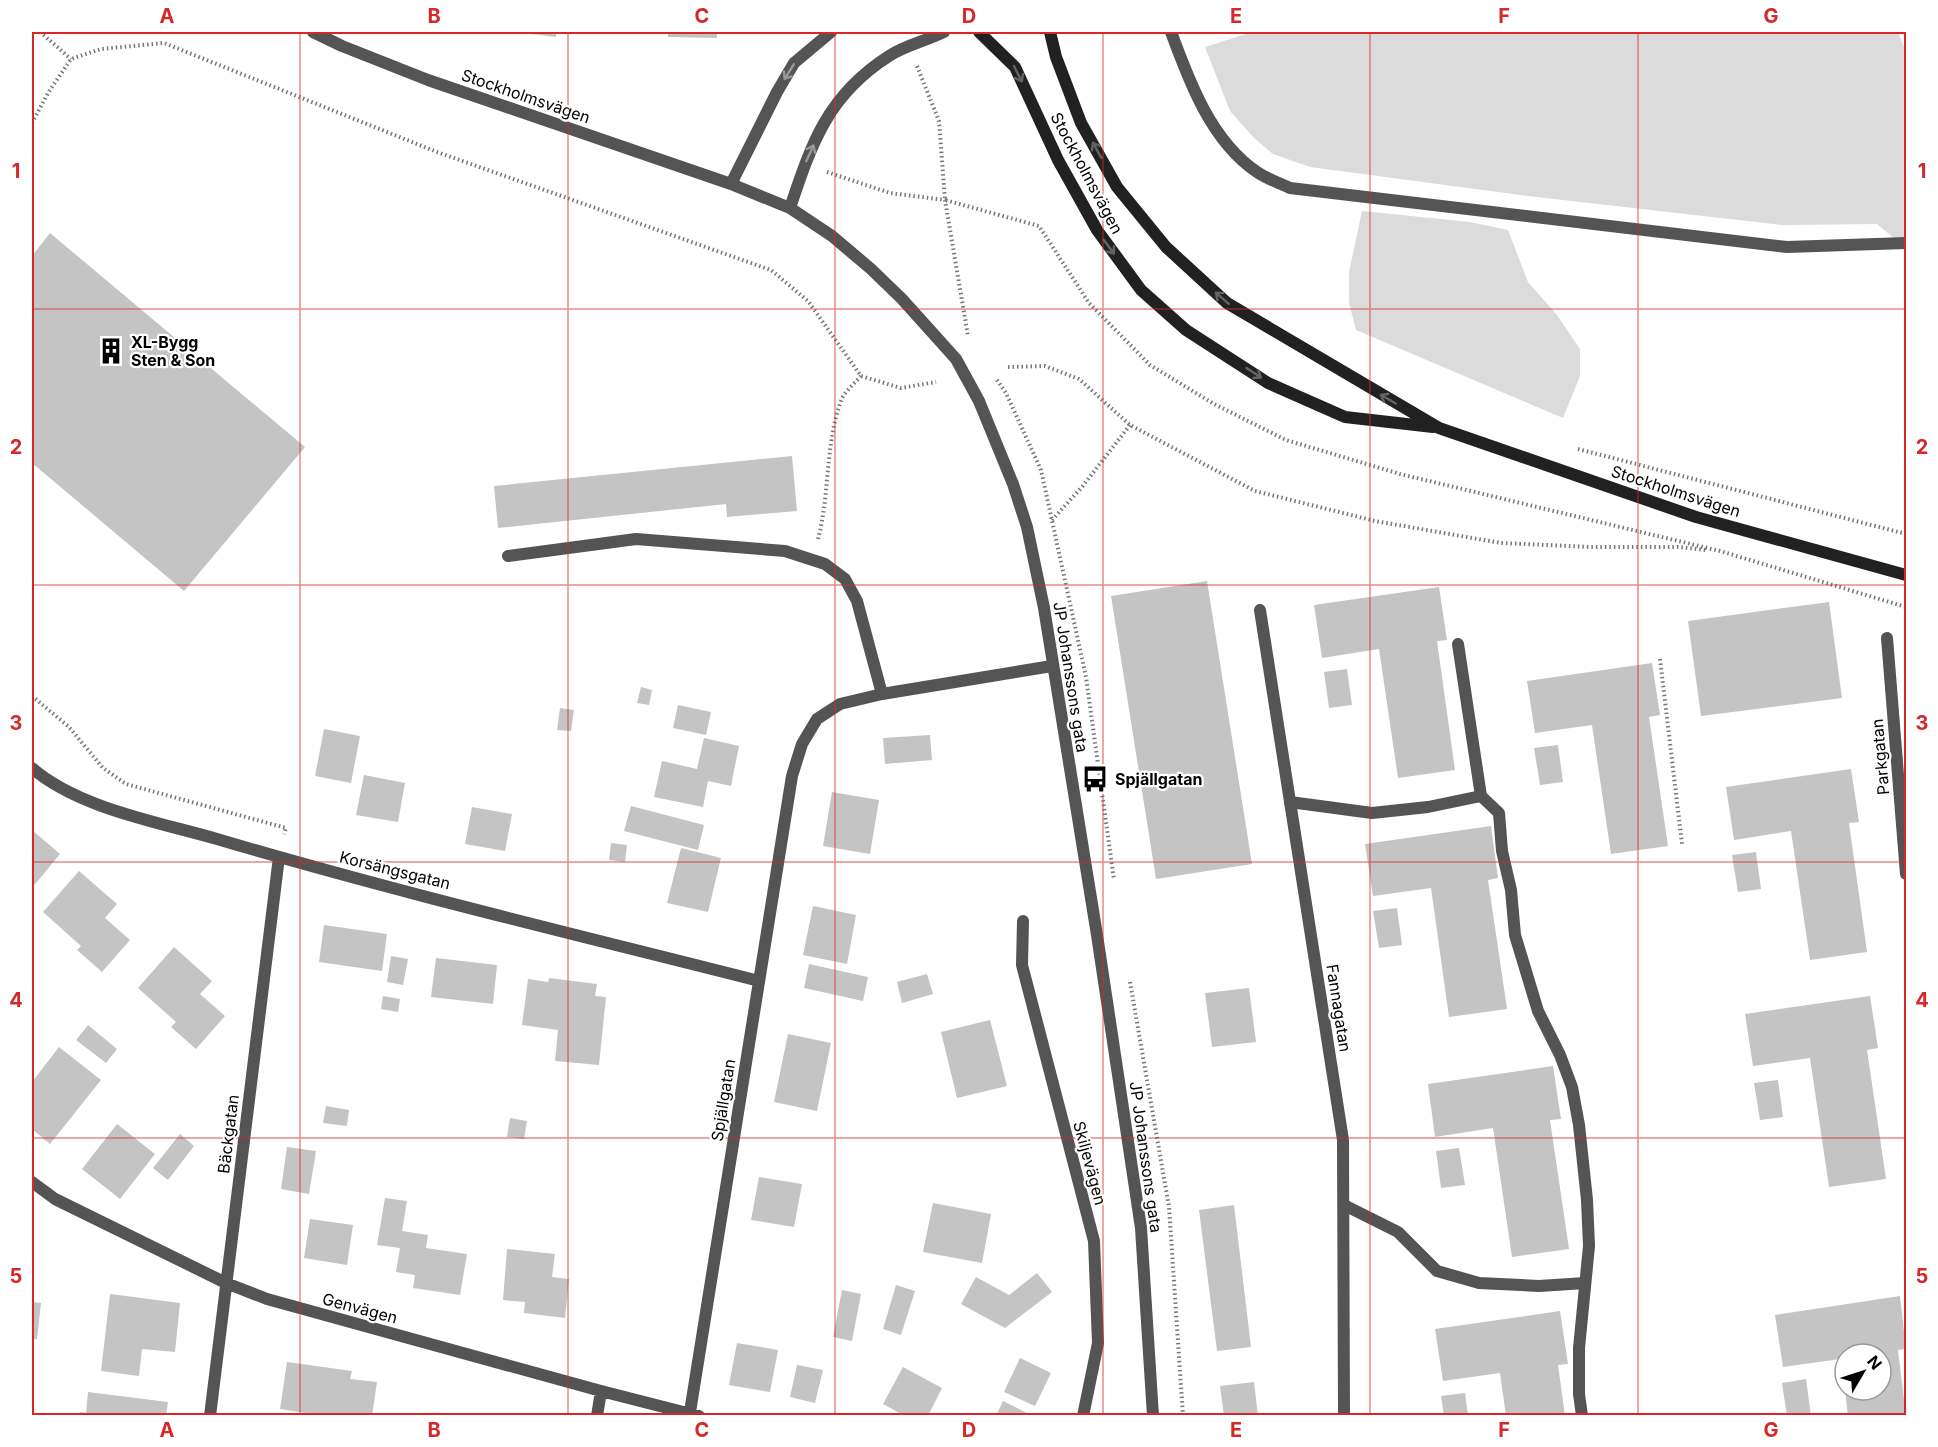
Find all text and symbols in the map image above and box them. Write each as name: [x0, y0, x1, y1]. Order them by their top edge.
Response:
text: A: [160, 4, 175, 28]
text: B: [427, 4, 441, 28]
text: C: [695, 4, 709, 28]
text: D: [962, 4, 976, 28]
text: E: [1230, 4, 1242, 28]
text: F: [1498, 4, 1510, 28]
text: G: [1763, 4, 1779, 28]
one-way arrow: [783, 63, 795, 80]
street label: Stockholmsvägen: [459, 65, 593, 127]
one-way arrow: [1013, 65, 1024, 83]
street label: Stockholmsvägen: [1047, 109, 1127, 237]
one-way arrow: [1090, 142, 1102, 159]
one-way arrow: [804, 144, 816, 162]
text: 1: [12, 159, 20, 183]
text: 1: [1918, 159, 1926, 183]
one-way arrow: [1102, 238, 1115, 254]
one-way arrow: [1215, 291, 1230, 305]
place label: XL-Bygg Sten & Son: [131, 332, 215, 370]
building icon: XL-Bygg Sten & Son: [96, 336, 126, 366]
one-way arrow: [1245, 368, 1262, 380]
one-way arrow: [1380, 392, 1397, 404]
text: 2: [10, 435, 22, 459]
text: 2: [1916, 435, 1928, 459]
street label: Stockholmsvägen: [1609, 461, 1743, 521]
street label: JP Johanssons gata: [1049, 600, 1093, 754]
text: 3: [10, 711, 22, 735]
text: 3: [1916, 711, 1928, 735]
street label: Parkgatan: [1867, 718, 1893, 796]
bus stop icon: Spjällgatan: [1080, 764, 1110, 794]
place label: Spjällgatan: [1115, 769, 1202, 789]
street label: Korsängsgatan: [338, 847, 452, 893]
street label: Fannagatan: [1322, 963, 1356, 1053]
text: 4: [9, 988, 23, 1012]
text: 4: [1915, 988, 1929, 1012]
street label: Spjällgatan: [707, 1057, 739, 1143]
street label: JP Johanssons gata: [1125, 1080, 1167, 1234]
street label: Bäckgatan: [213, 1093, 243, 1175]
street label: Skiljevägen: [1069, 1119, 1111, 1207]
text: 5: [10, 1264, 22, 1288]
text: 5: [1916, 1264, 1928, 1288]
street label: Genvägen: [320, 1288, 400, 1328]
north arrow: [1833, 1342, 1893, 1402]
text: N: [1863, 1352, 1886, 1374]
text: A: [160, 1418, 175, 1442]
text: B: [427, 1418, 441, 1442]
text: C: [695, 1418, 709, 1442]
text: D: [962, 1418, 976, 1442]
text: E: [1230, 1418, 1242, 1442]
text: F: [1498, 1418, 1510, 1442]
text: G: [1763, 1418, 1779, 1442]

